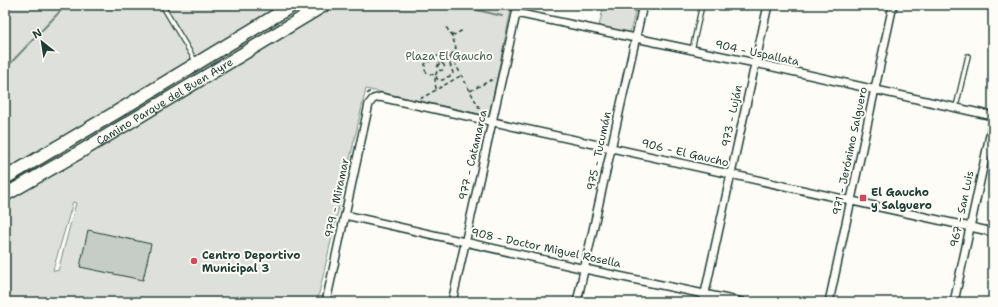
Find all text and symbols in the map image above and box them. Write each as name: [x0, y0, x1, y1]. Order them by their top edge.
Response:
north arrow: [22, 22, 62, 62]
text: N: [30, 25, 45, 42]
street label: 904 - Uspallata: [714, 37, 801, 69]
park label: Plaza El Gaucho: [405, 49, 493, 64]
street label: Camino Parque del Buen Ayre: [93, 54, 236, 148]
street label: 973 - Luján: [718, 83, 746, 148]
street label: 971 - Jerónimo Salguero: [829, 85, 871, 217]
street label: 977 - Catamarca: [455, 108, 491, 202]
street label: 975 - Tucumán: [583, 110, 615, 192]
street label: 906 - El Gaucho: [640, 136, 731, 170]
street label: 979 - Miramar: [321, 157, 353, 239]
street label: 967 - San Luis: [947, 169, 977, 249]
place label: El Gaucho y Salguero: [871, 185, 932, 213]
marker: El Gaucho y Salguero: [858, 193, 868, 203]
street label: 908 - Doctor Miguel Rosella: [470, 225, 622, 271]
place label: Centro Deportivo Municipal 3: [202, 248, 300, 276]
marker: Centro Deportivo Municipal 3: [189, 256, 199, 266]

